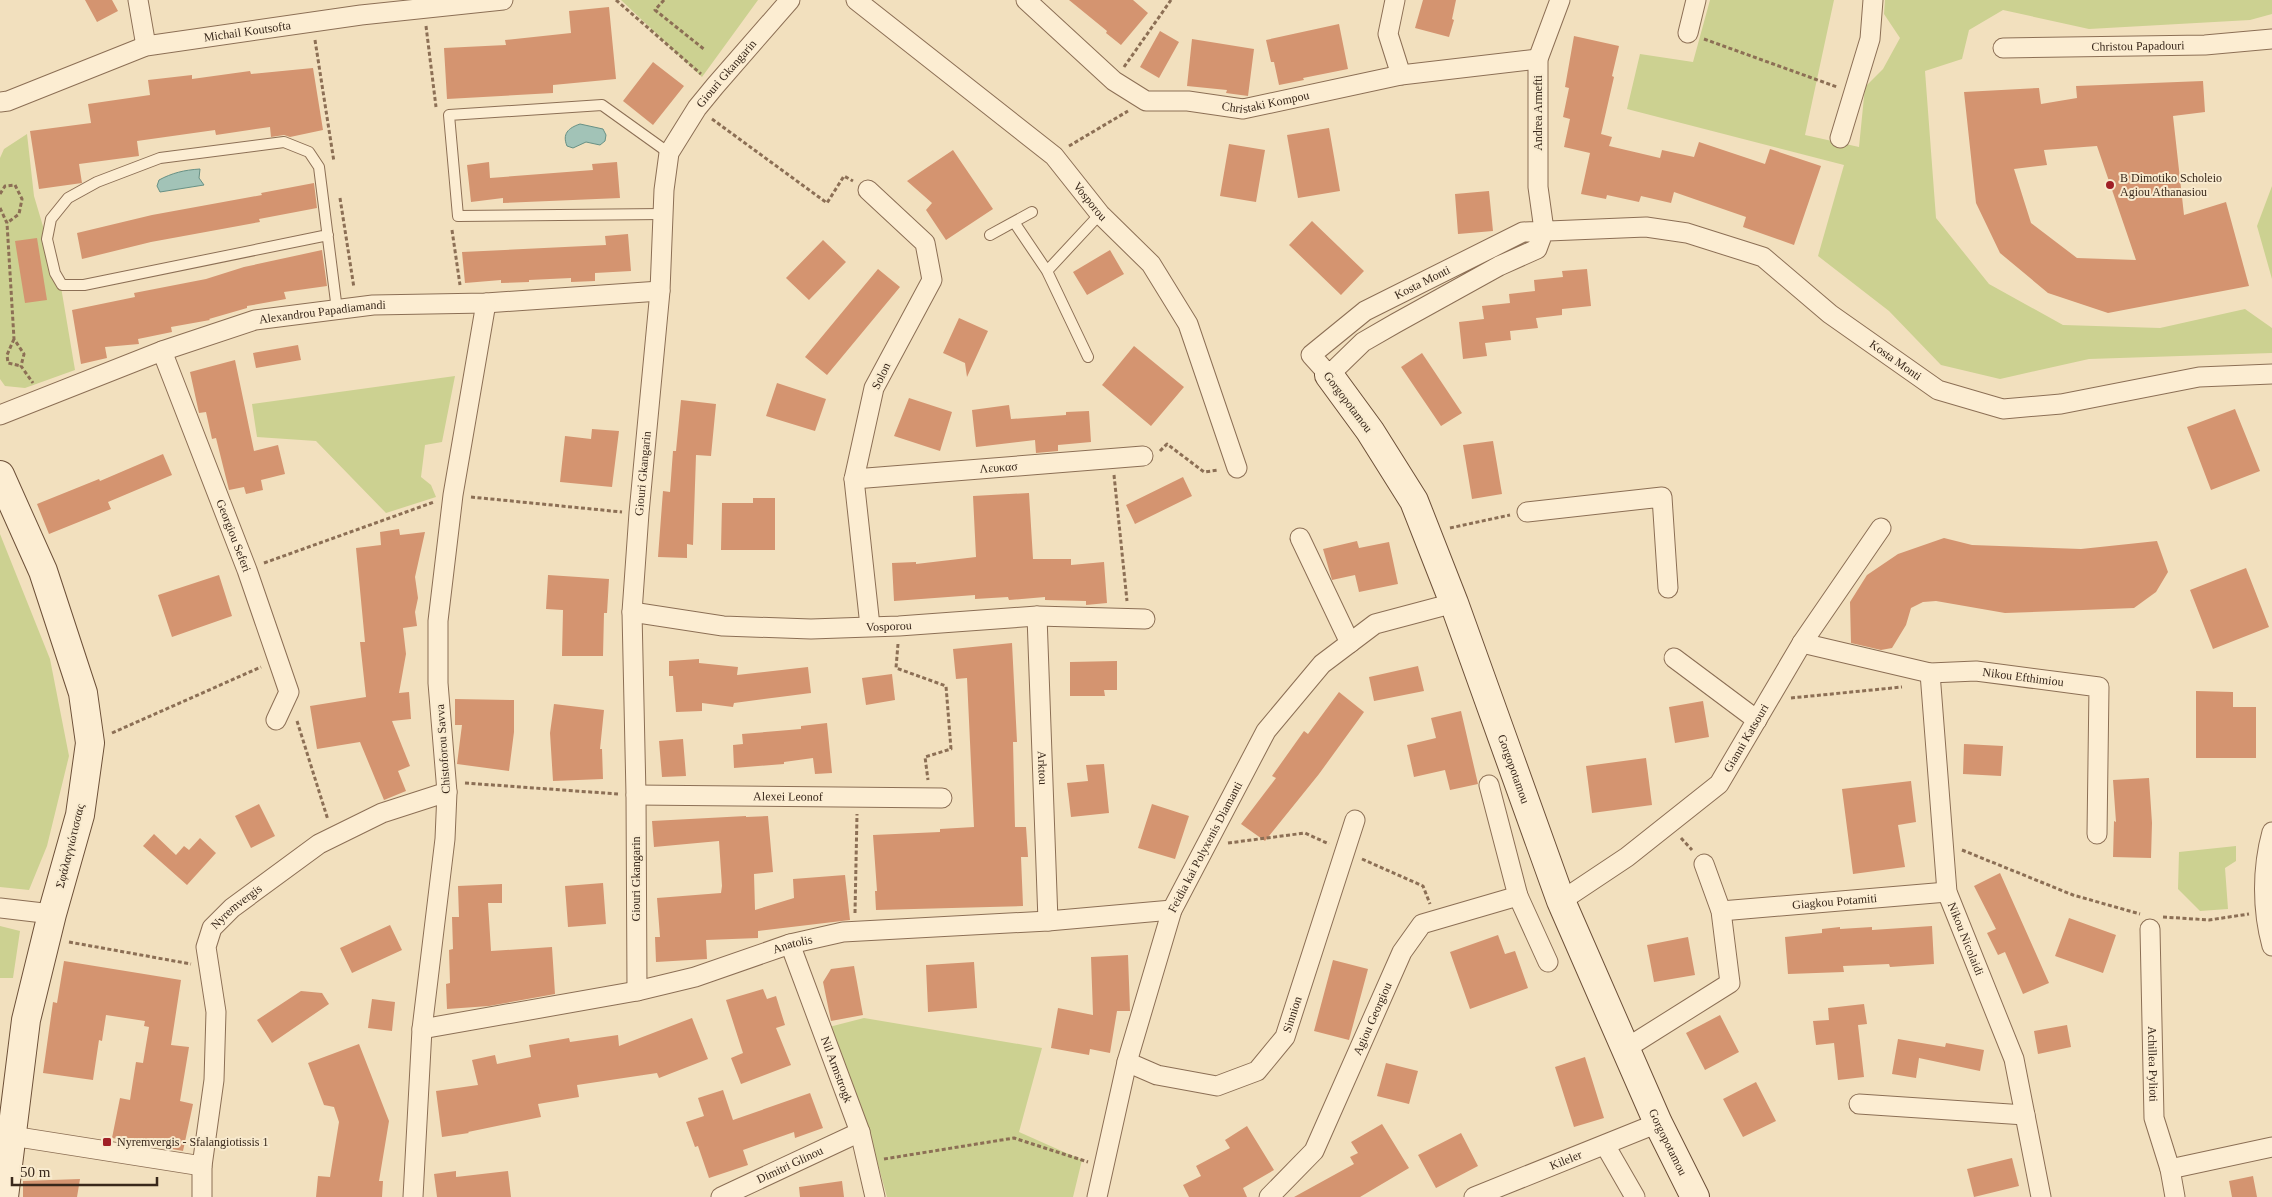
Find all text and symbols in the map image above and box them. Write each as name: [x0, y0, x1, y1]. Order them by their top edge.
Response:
street label: Michail Koutsofta: [203, 18, 292, 45]
street label: Giouri Gkangarin: [693, 37, 759, 110]
street label: Christou Papadouri: [2091, 38, 2185, 54]
street label: Andrea Armefti: [1531, 75, 1545, 151]
street label: Christaki Kompou: [1221, 88, 1311, 116]
place label: B Dimotiko Scholeio Agiou Athanasiou: [2120, 171, 2222, 199]
street label: Vosporou: [1070, 179, 1110, 224]
marker: B Dimotiko Scholeio Agiou Athanasiou: [2104, 179, 2116, 191]
street label: Kosta Monti: [1392, 262, 1453, 302]
street label: Alexandrou Papadiamandi: [258, 298, 386, 326]
street label: Kosta Monti: [1867, 337, 1925, 384]
street label: Solon: [869, 360, 893, 392]
street label: Gorgopotamou: [1321, 369, 1375, 435]
street label: Giouri Gkangarin: [632, 430, 654, 516]
street label: Λευκασ: [979, 459, 1019, 476]
street label: Georgiou Seferi: [213, 497, 254, 575]
street label: Vosporou: [866, 618, 912, 634]
street label: Nikou Efthimiou: [1982, 665, 2065, 689]
street label: Gianni Katsouri: [1720, 701, 1772, 775]
street label: Chistoforou Savva: [433, 703, 453, 794]
street label: Gorgopotamou: [1495, 733, 1532, 805]
street label: Arktou: [1035, 751, 1050, 785]
street label: Feidia kai Polyxenis Diamanti: [1165, 779, 1245, 915]
street label: Alexei Leonof: [753, 789, 823, 804]
street label: Σφάλαγγιώτισσας: [53, 802, 87, 889]
street label: Giouri Gkangarin: [629, 837, 643, 921]
street label: Nyremvergis: [208, 881, 265, 932]
street label: Giagkou Potamiti: [1792, 891, 1878, 912]
street label: Nikou Nicolaidi: [1945, 900, 1987, 978]
street label: Anatolis: [771, 932, 814, 956]
street label: Agiou Georgiou: [1350, 980, 1395, 1057]
street label: Sinnion: [1280, 995, 1305, 1035]
street label: Achillea Pylioti: [2145, 1026, 2161, 1103]
street label: Nil Armstrogk: [818, 1034, 855, 1105]
street label: Gorgopotamou: [1646, 1107, 1690, 1178]
place label: Nyremvergis - Sfalangiotissis 1: [117, 1135, 268, 1149]
marker: Nyremvergis - Sfalangiotissis 1: [101, 1136, 113, 1148]
street label: Dimitri Glinou: [754, 1143, 825, 1186]
street label: Kileler: [1548, 1147, 1584, 1173]
scale bar: [12, 1154, 158, 1186]
text: 50 m: [20, 1164, 51, 1180]

